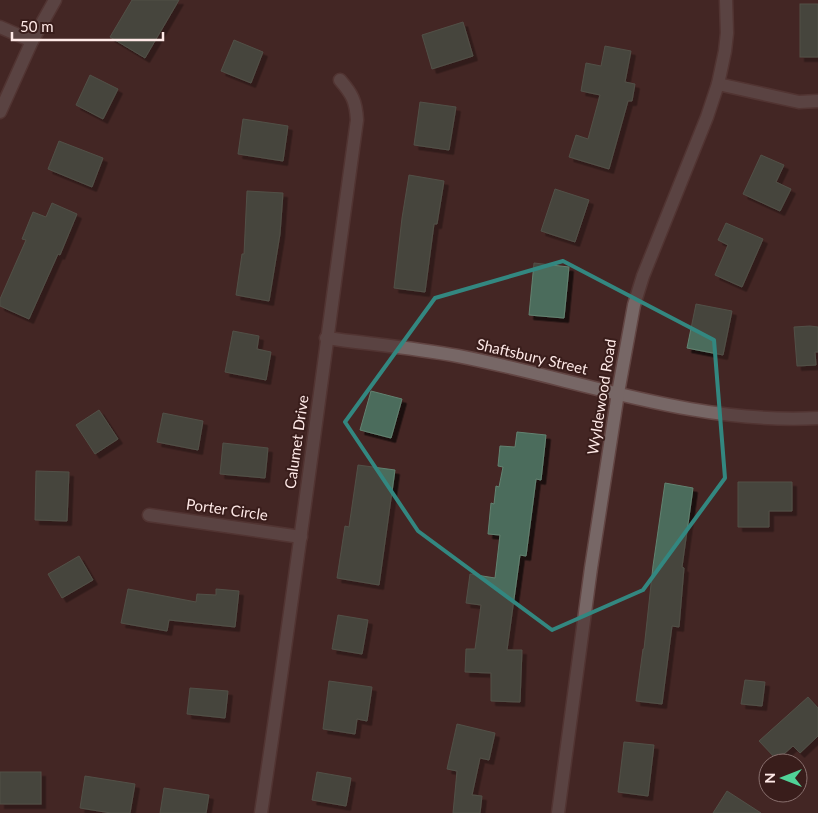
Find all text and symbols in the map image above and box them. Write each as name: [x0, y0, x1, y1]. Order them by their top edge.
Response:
scale bar: [12, 10, 164, 42]
text: 50 m: [20, 17, 54, 35]
street label: Shaftsbury Street: [475, 334, 590, 378]
street label: Wyldewood Road: [583, 338, 619, 456]
street label: Calumet Drive: [281, 394, 312, 490]
street label: Porter Circle: [185, 494, 269, 524]
north arrow: [758, 753, 808, 803]
text: N: [761, 773, 778, 783]

